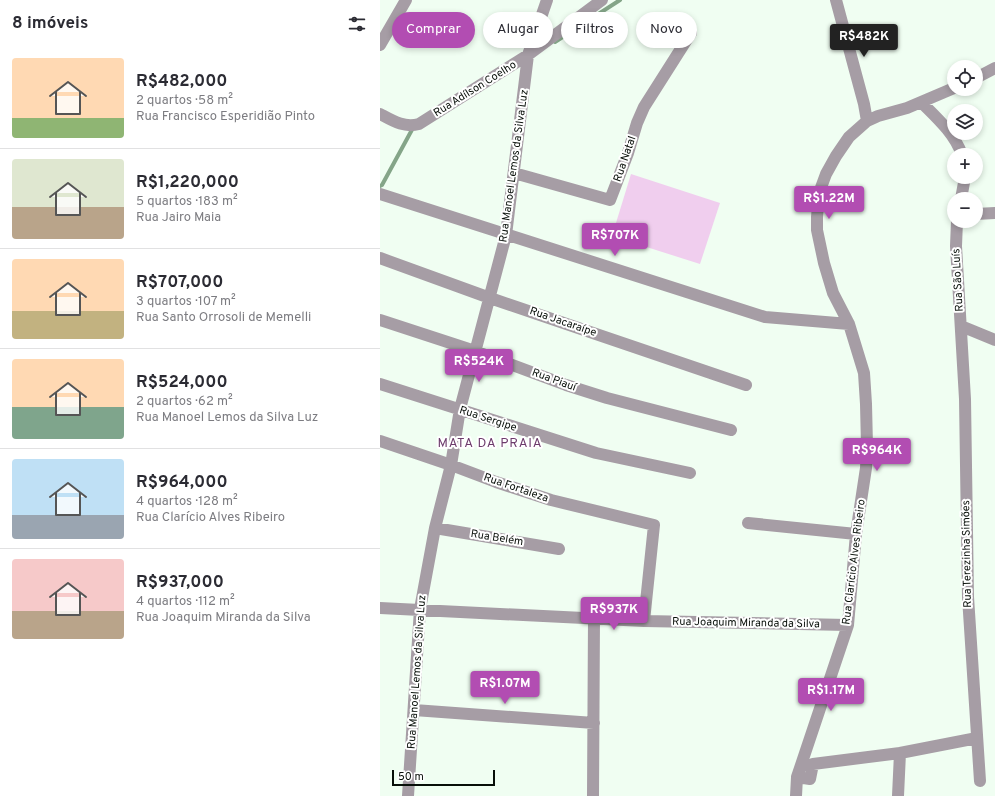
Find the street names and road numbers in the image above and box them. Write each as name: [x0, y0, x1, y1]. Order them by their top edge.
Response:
street label: Rua Adílson Coelho: [431, 58, 519, 120]
street label: Rua Manoel Lemos da Silva Luz: [496, 89, 532, 243]
street label: Rua Natal: [611, 134, 639, 184]
street label: Rua São Luís: [949, 248, 967, 312]
street label: Rua Jacaraípe: [528, 304, 598, 340]
street label: Rua Piauí: [530, 366, 579, 395]
street label: Rua Sergipe: [458, 403, 519, 435]
street label: Rua Fortaleza: [482, 470, 550, 506]
street label: Rua Clarício Alves Ribeiro: [839, 499, 869, 625]
street label: Rua Terezinha Simões: [959, 500, 975, 608]
street label: Rua Belém: [470, 527, 524, 549]
street label: Rua Manoel Lemos da Silva Luz: [405, 595, 429, 749]
street label: Rua Joaquim Miranda da Silva: [672, 615, 820, 631]

